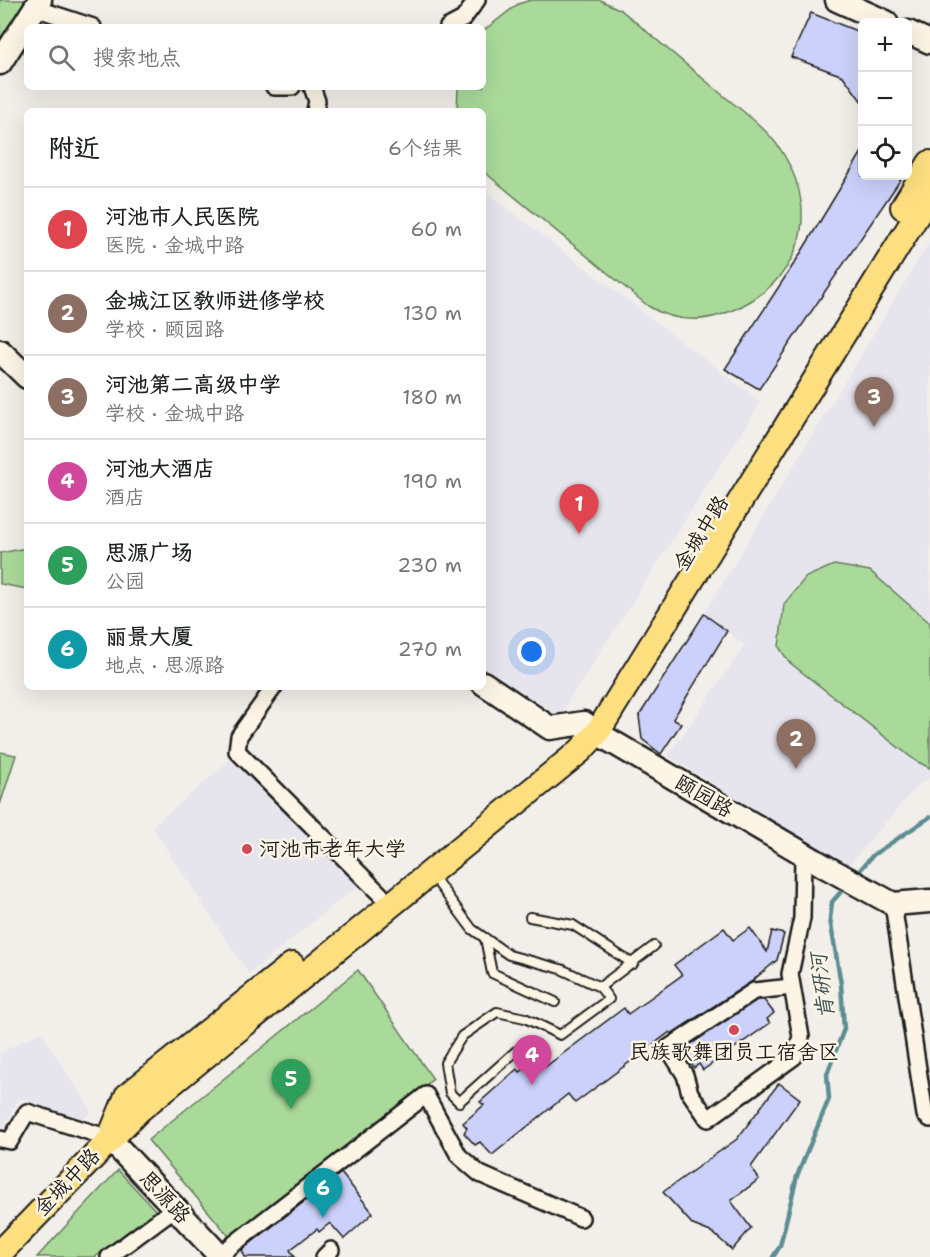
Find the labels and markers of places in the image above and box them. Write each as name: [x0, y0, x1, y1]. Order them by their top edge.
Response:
pin: 3: [854, 378, 894, 427]
pin: 1: [560, 484, 598, 534]
pin: 2: [776, 720, 816, 769]
place label: 河池市老年大学: [259, 835, 406, 863]
marker: 河池市老年大学: [240, 842, 254, 856]
marker: 民族歌舞团员工宿舍区: [727, 1023, 741, 1037]
pin: 4: [512, 1036, 552, 1085]
place label: 民族歌舞团员工宿舍区: [629, 1038, 839, 1066]
pin: 5: [272, 1060, 310, 1109]
pin: 6: [304, 1168, 342, 1218]

